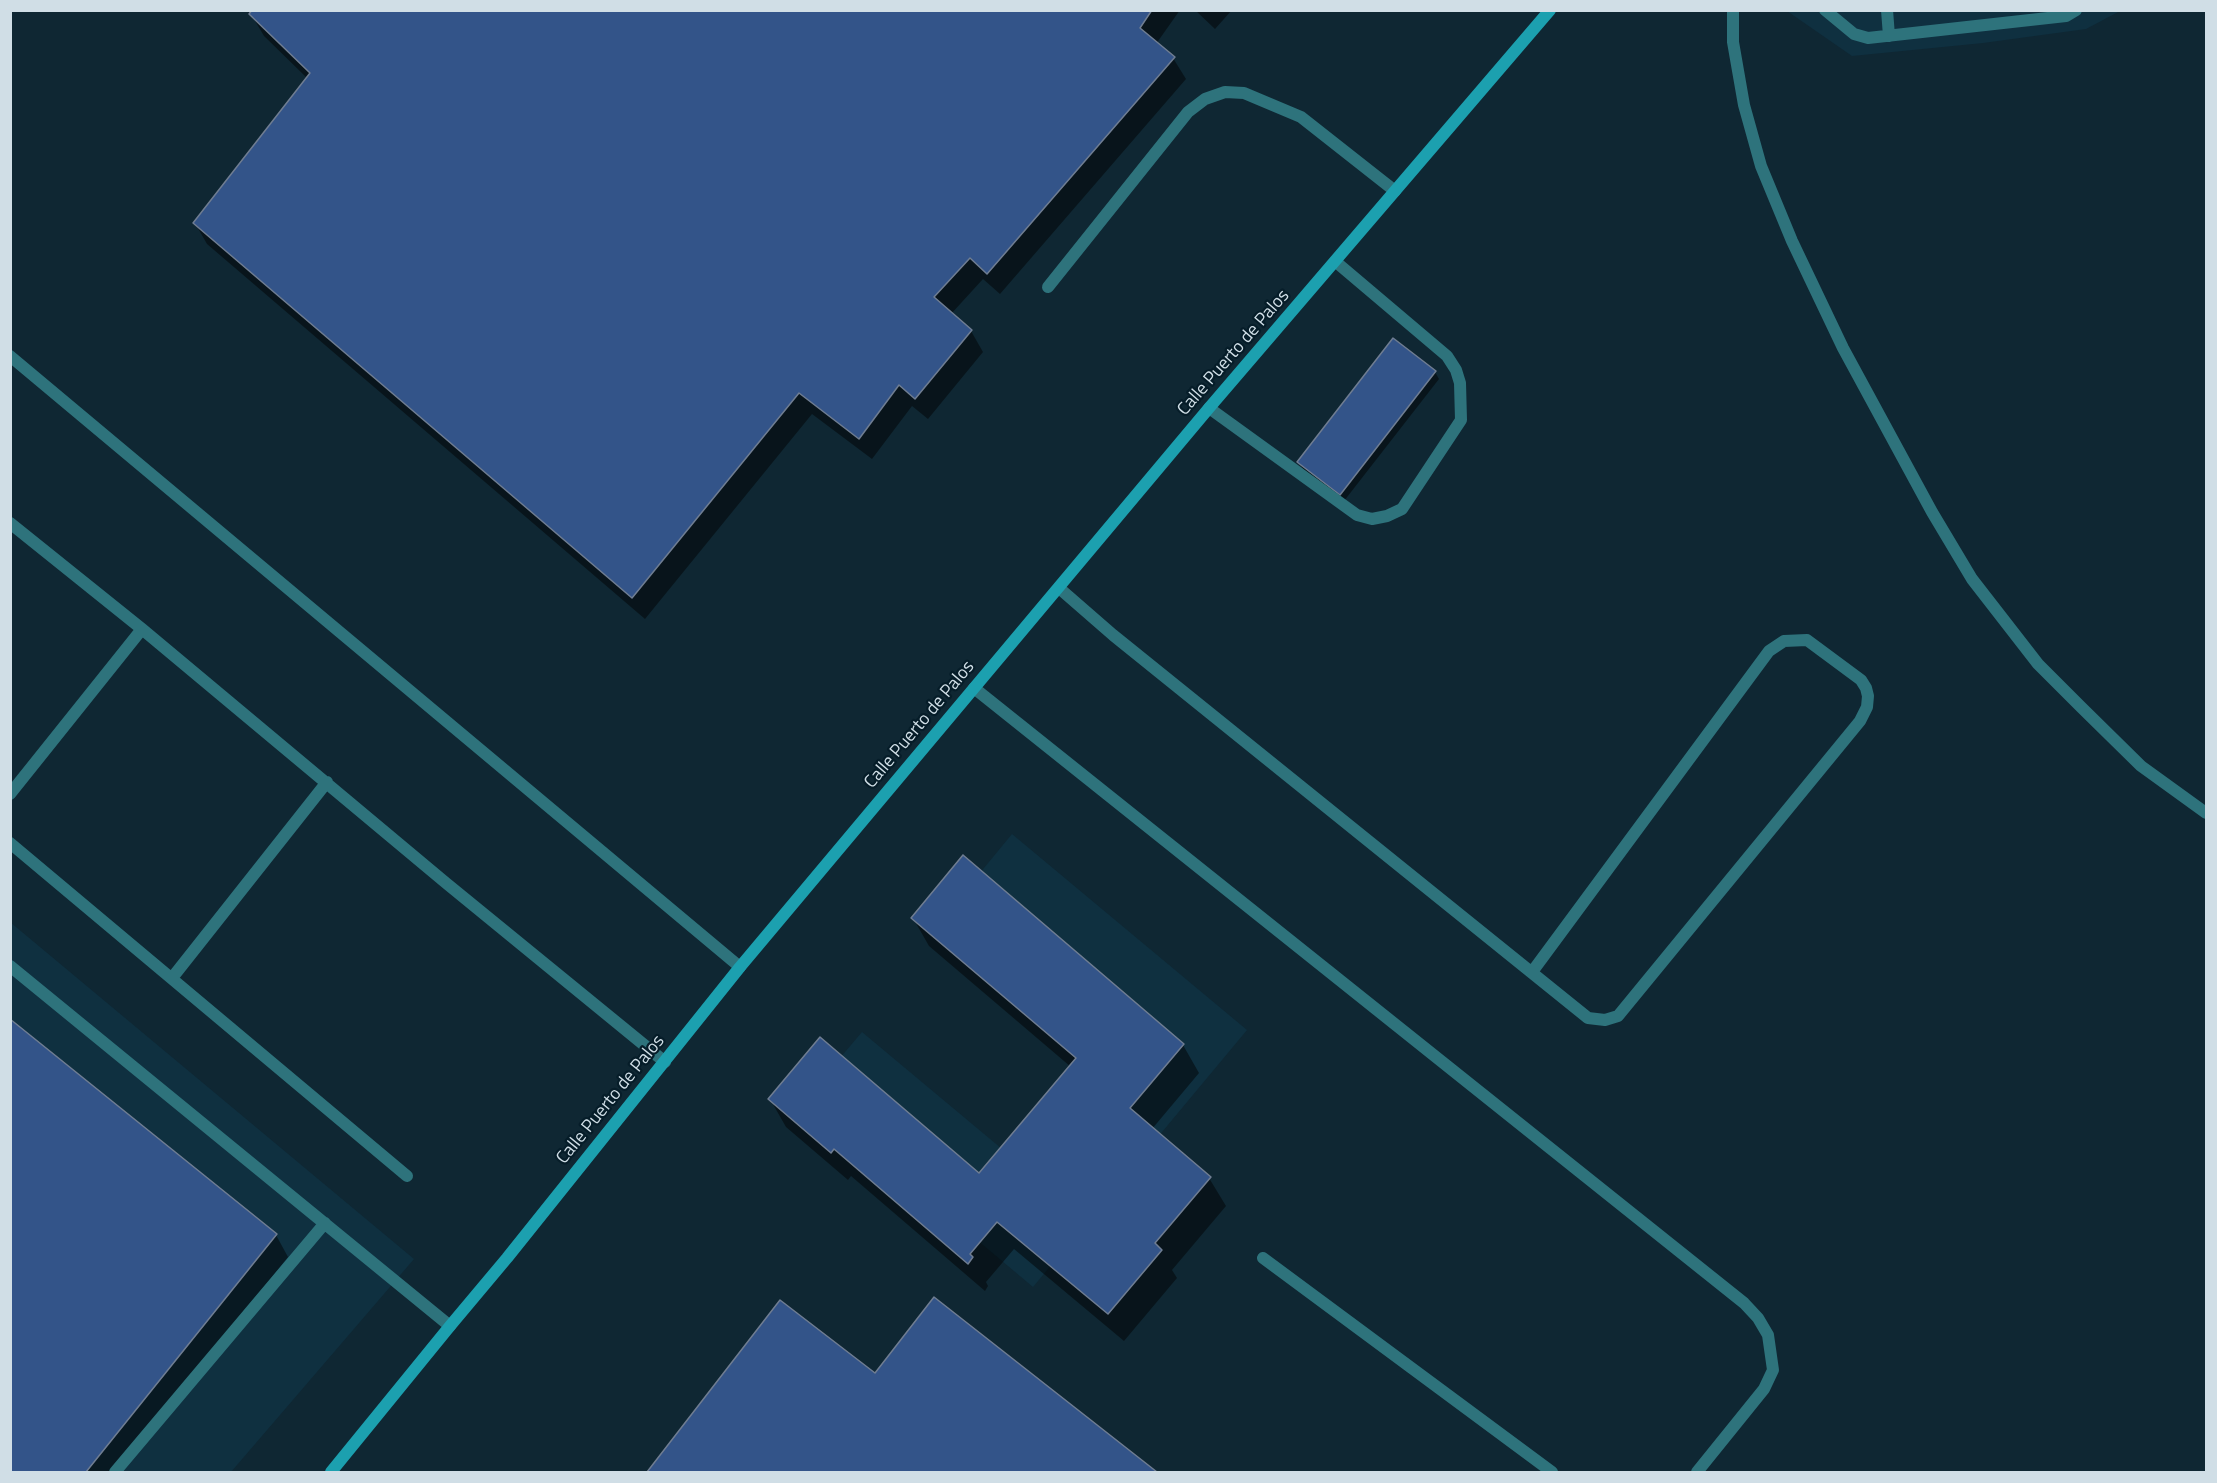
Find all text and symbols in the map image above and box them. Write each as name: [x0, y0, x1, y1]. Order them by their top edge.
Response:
street label: Calle Puerto de Palos: [1173, 286, 1295, 420]
street label: Calle Puerto de Palos: [860, 657, 980, 793]
street label: Calle Puerto de Palos: [552, 1031, 670, 1169]

